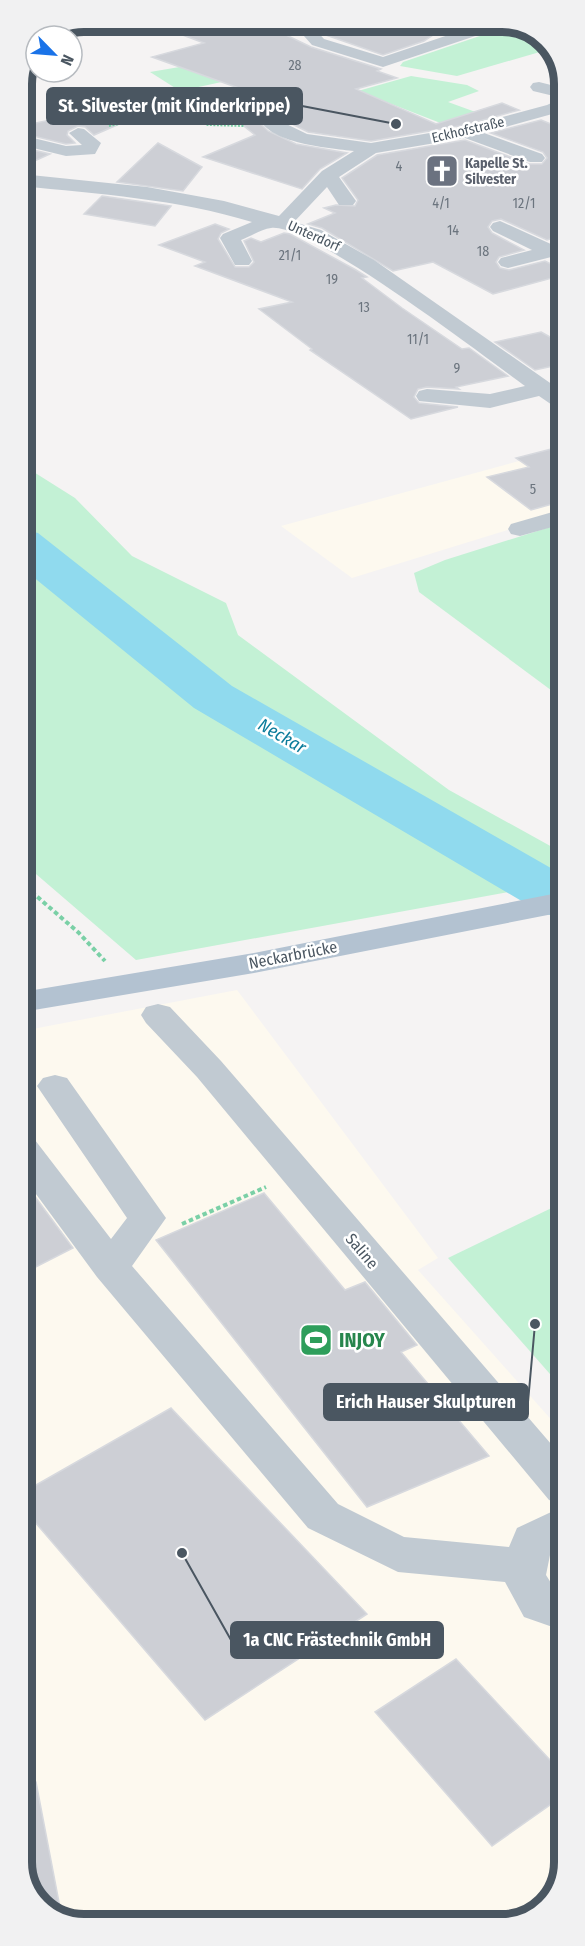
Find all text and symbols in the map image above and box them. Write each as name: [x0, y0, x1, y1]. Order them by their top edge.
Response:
north arrow: [24, 24, 84, 84]
text: N: [57, 52, 78, 68]
house number: 28: [288, 57, 302, 74]
callout: St. Silvester (mit Kinderkrippe): [47, 88, 302, 124]
text: St. Silvester (mit Kinderkrippe): [58, 95, 290, 117]
street label: Eckhofstraße: [430, 113, 506, 147]
church icon: Kapelle St. Silvester: [424, 153, 460, 189]
place label: Kapelle St. Silvester: [465, 155, 528, 188]
house number: 4: [396, 158, 403, 175]
house number: 4/1: [432, 195, 450, 212]
house number: 12/1: [513, 195, 535, 212]
street label: Unterdorf: [285, 217, 344, 256]
house number: 14: [447, 222, 459, 239]
house number: 18: [477, 243, 489, 260]
house number: 21/1: [279, 247, 301, 264]
house number: 19: [326, 271, 338, 288]
house number: 13: [358, 299, 370, 316]
house number: 11/1: [407, 331, 429, 348]
house number: 9: [454, 360, 461, 377]
house number: 5: [530, 481, 536, 498]
water label: Neckar: [254, 714, 310, 759]
street label: Neckarbrücke: [247, 937, 339, 973]
street label: Saline: [342, 1229, 382, 1273]
sports icon: INJOY: [298, 1322, 334, 1358]
place label: INJOY: [339, 1328, 386, 1352]
callout: Erich Hauser Skulpturen: [324, 1384, 528, 1420]
text: Erich Hauser Skulpturen: [336, 1391, 516, 1413]
callout: 1a CNC Frästechnik GmbH: [231, 1622, 443, 1658]
text: 1a CNC Frästechnik GmbH: [243, 1629, 431, 1651]

